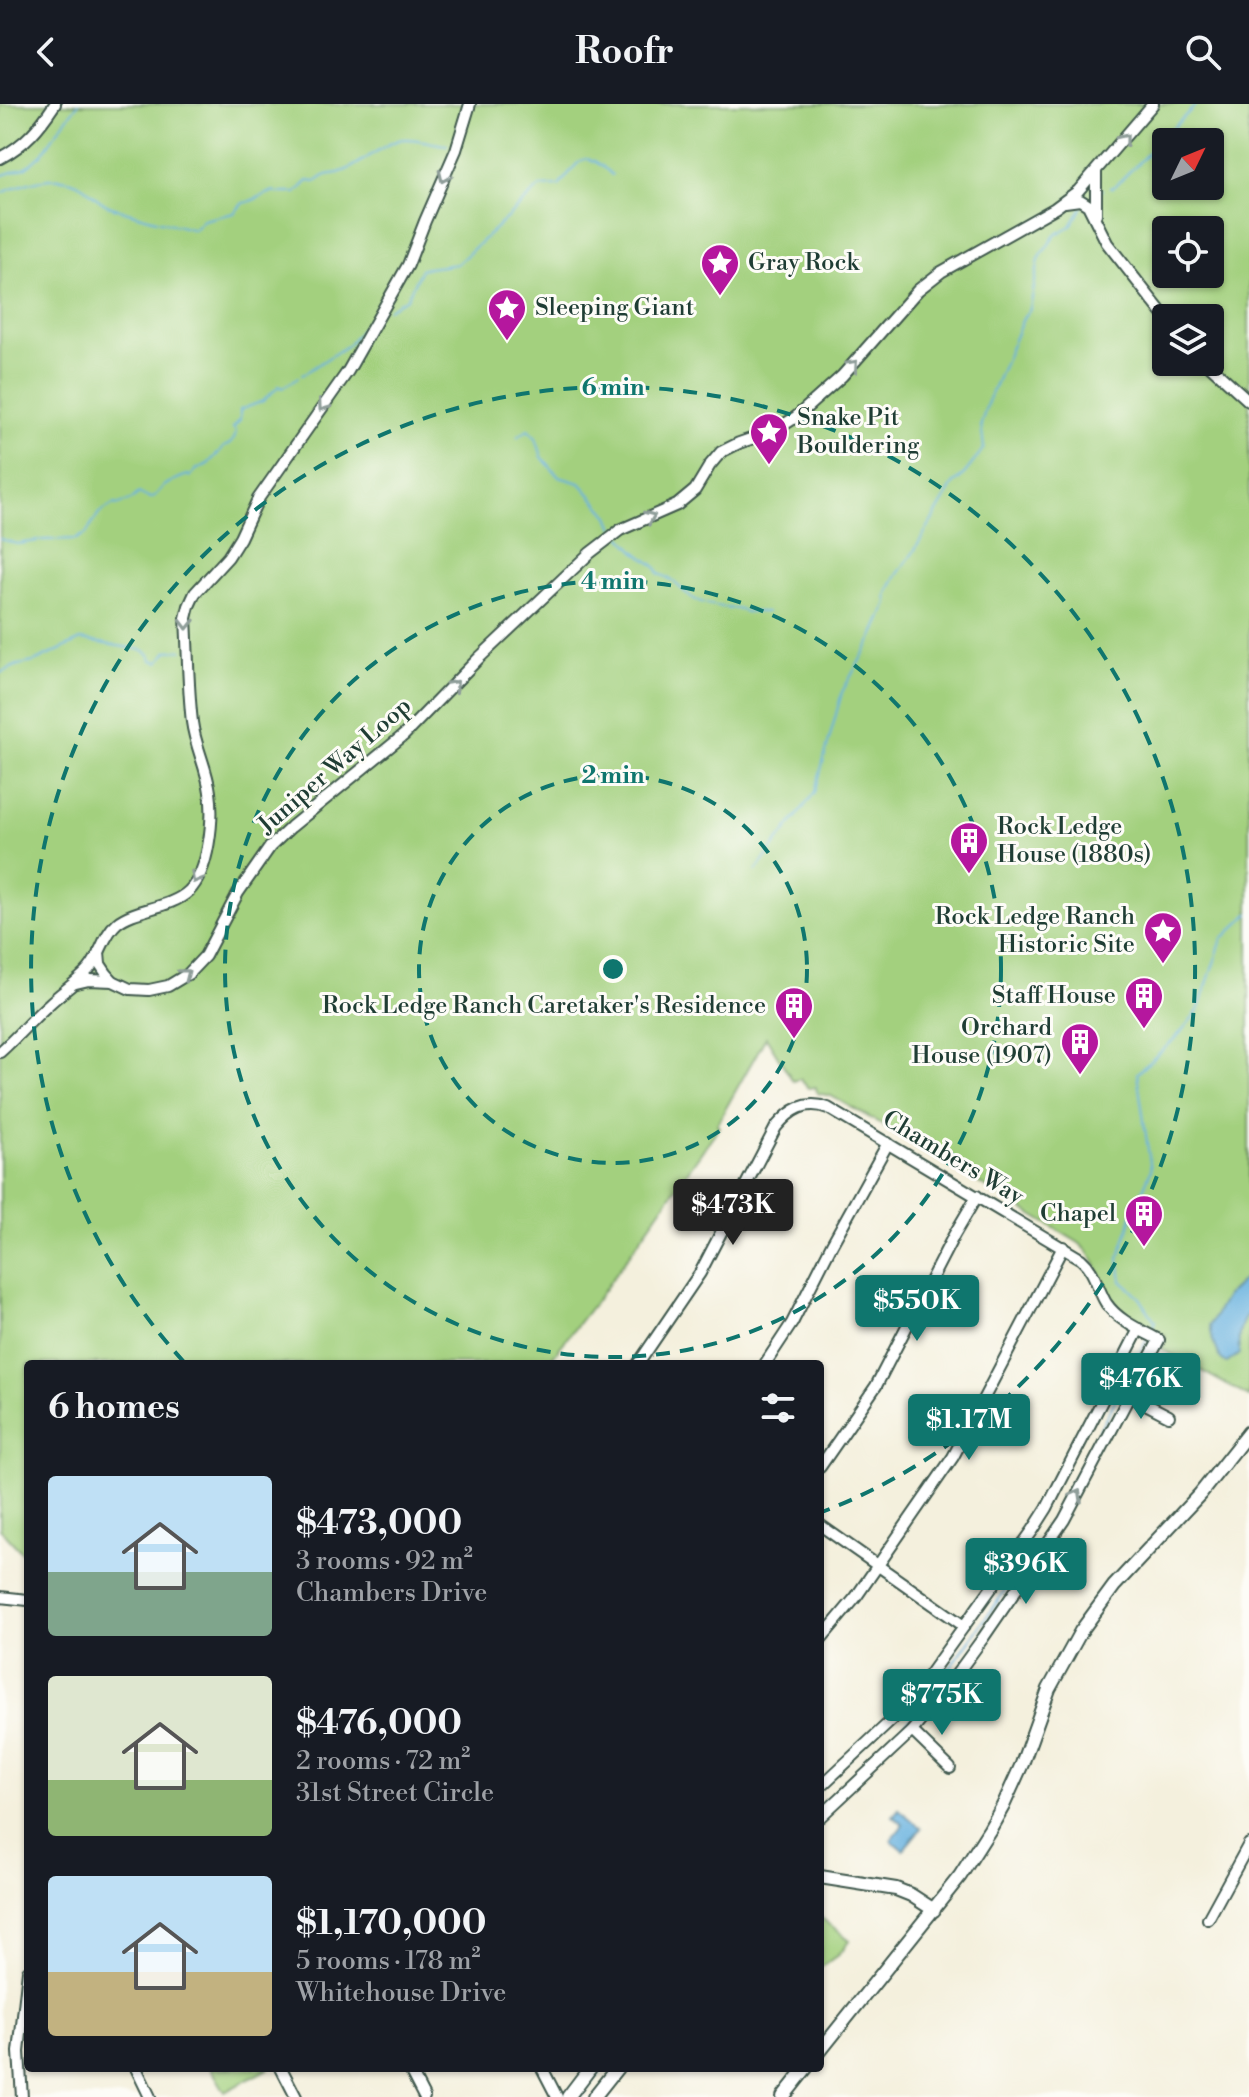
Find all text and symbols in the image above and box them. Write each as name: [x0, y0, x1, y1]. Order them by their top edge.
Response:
icon: back: [24, 30, 68, 74]
text: Roofr: [575, 30, 674, 75]
icon: search: [1181, 30, 1225, 74]
north arrow: [1152, 128, 1224, 200]
map controls: [1152, 128, 1224, 376]
one-way arrow: [1115, 133, 1129, 148]
one-way arrow: [438, 169, 454, 184]
button: locate: [1152, 216, 1224, 288]
place icon: Gray Rock: [699, 242, 741, 297]
place label: Gray Rock: [748, 248, 861, 278]
place icon: Sleeping Giant: [486, 287, 528, 342]
place label: Sleeping Giant: [535, 293, 695, 323]
button: layers: [1152, 304, 1224, 376]
one-way arrow: [843, 359, 858, 374]
text: 6 min: [581, 373, 645, 403]
one-way arrow: [318, 398, 333, 412]
place label: Snake Pit Bouldering: [796, 403, 920, 461]
place icon: Snake Pit Bouldering: [748, 411, 790, 466]
one-way arrow: [642, 510, 656, 526]
text: 4 min: [581, 567, 645, 597]
one-way arrow: [179, 618, 196, 631]
one-way arrow: [445, 680, 460, 694]
street label: Juniper Way Loop: [252, 691, 418, 841]
text: 2 min: [581, 761, 645, 791]
place label: Rock Ledge House (1880s): [997, 812, 1152, 870]
building icon: Rock Ledge House (1880s): [948, 820, 990, 875]
one-way arrow: [190, 869, 206, 884]
place label: Rock Ledge Ranch Historic Site: [935, 902, 1135, 960]
place icon: Rock Ledge Ranch Historic Site: [1142, 910, 1184, 965]
centre of rings: [599, 955, 627, 983]
one-way arrow: [176, 970, 191, 984]
building icon: Staff House: [1123, 975, 1165, 1030]
place label: Staff House: [992, 981, 1116, 1011]
building icon: Rock Ledge Ranch Caretaker's Residence: [773, 985, 815, 1040]
place label: Rock Ledge Ranch Caretaker's Residence: [322, 991, 766, 1021]
place label: Orchard House (1907): [911, 1013, 1052, 1071]
building icon: Orchard House (1907): [1059, 1021, 1101, 1076]
street label: Chambers Way: [877, 1104, 1029, 1212]
pin: $473K: [677, 1179, 789, 1247]
text: $473K: [691, 1189, 775, 1221]
building icon: Chapel: [1123, 1193, 1165, 1248]
place label: Chapel: [1040, 1199, 1116, 1229]
pin: $550K: [861, 1275, 973, 1343]
text: $550K: [873, 1285, 961, 1317]
pin: $476K: [1085, 1353, 1197, 1421]
text: $476K: [1099, 1363, 1183, 1395]
icon: filters: [756, 1386, 800, 1430]
text: 6 homes: [48, 1387, 180, 1429]
pin: $1.17M: [904, 1394, 1034, 1462]
text: $1.17M: [926, 1404, 1012, 1436]
one-way arrow: [1068, 1489, 1083, 1504]
text: $473,000: [296, 1503, 462, 1545]
icon: home: [112, 1508, 208, 1604]
pin: $396K: [970, 1538, 1082, 1606]
text: 3 rooms · 92 m²: [296, 1545, 473, 1577]
text: $396K: [984, 1548, 1068, 1580]
text: Chambers Drive: [296, 1577, 487, 1609]
pin: $775K: [886, 1669, 998, 1737]
text: $775K: [901, 1679, 983, 1711]
text: $476,000: [296, 1703, 462, 1745]
icon: home: [112, 1708, 208, 1804]
text: 2 rooms · 72 m²: [296, 1745, 470, 1777]
text: 31st Street Circle: [296, 1777, 494, 1809]
text: $1,170,000: [296, 1903, 487, 1945]
icon: home: [112, 1908, 208, 2004]
text: 5 rooms · 178 m²: [296, 1945, 481, 1977]
text: Whitehouse Drive: [296, 1977, 506, 2009]

